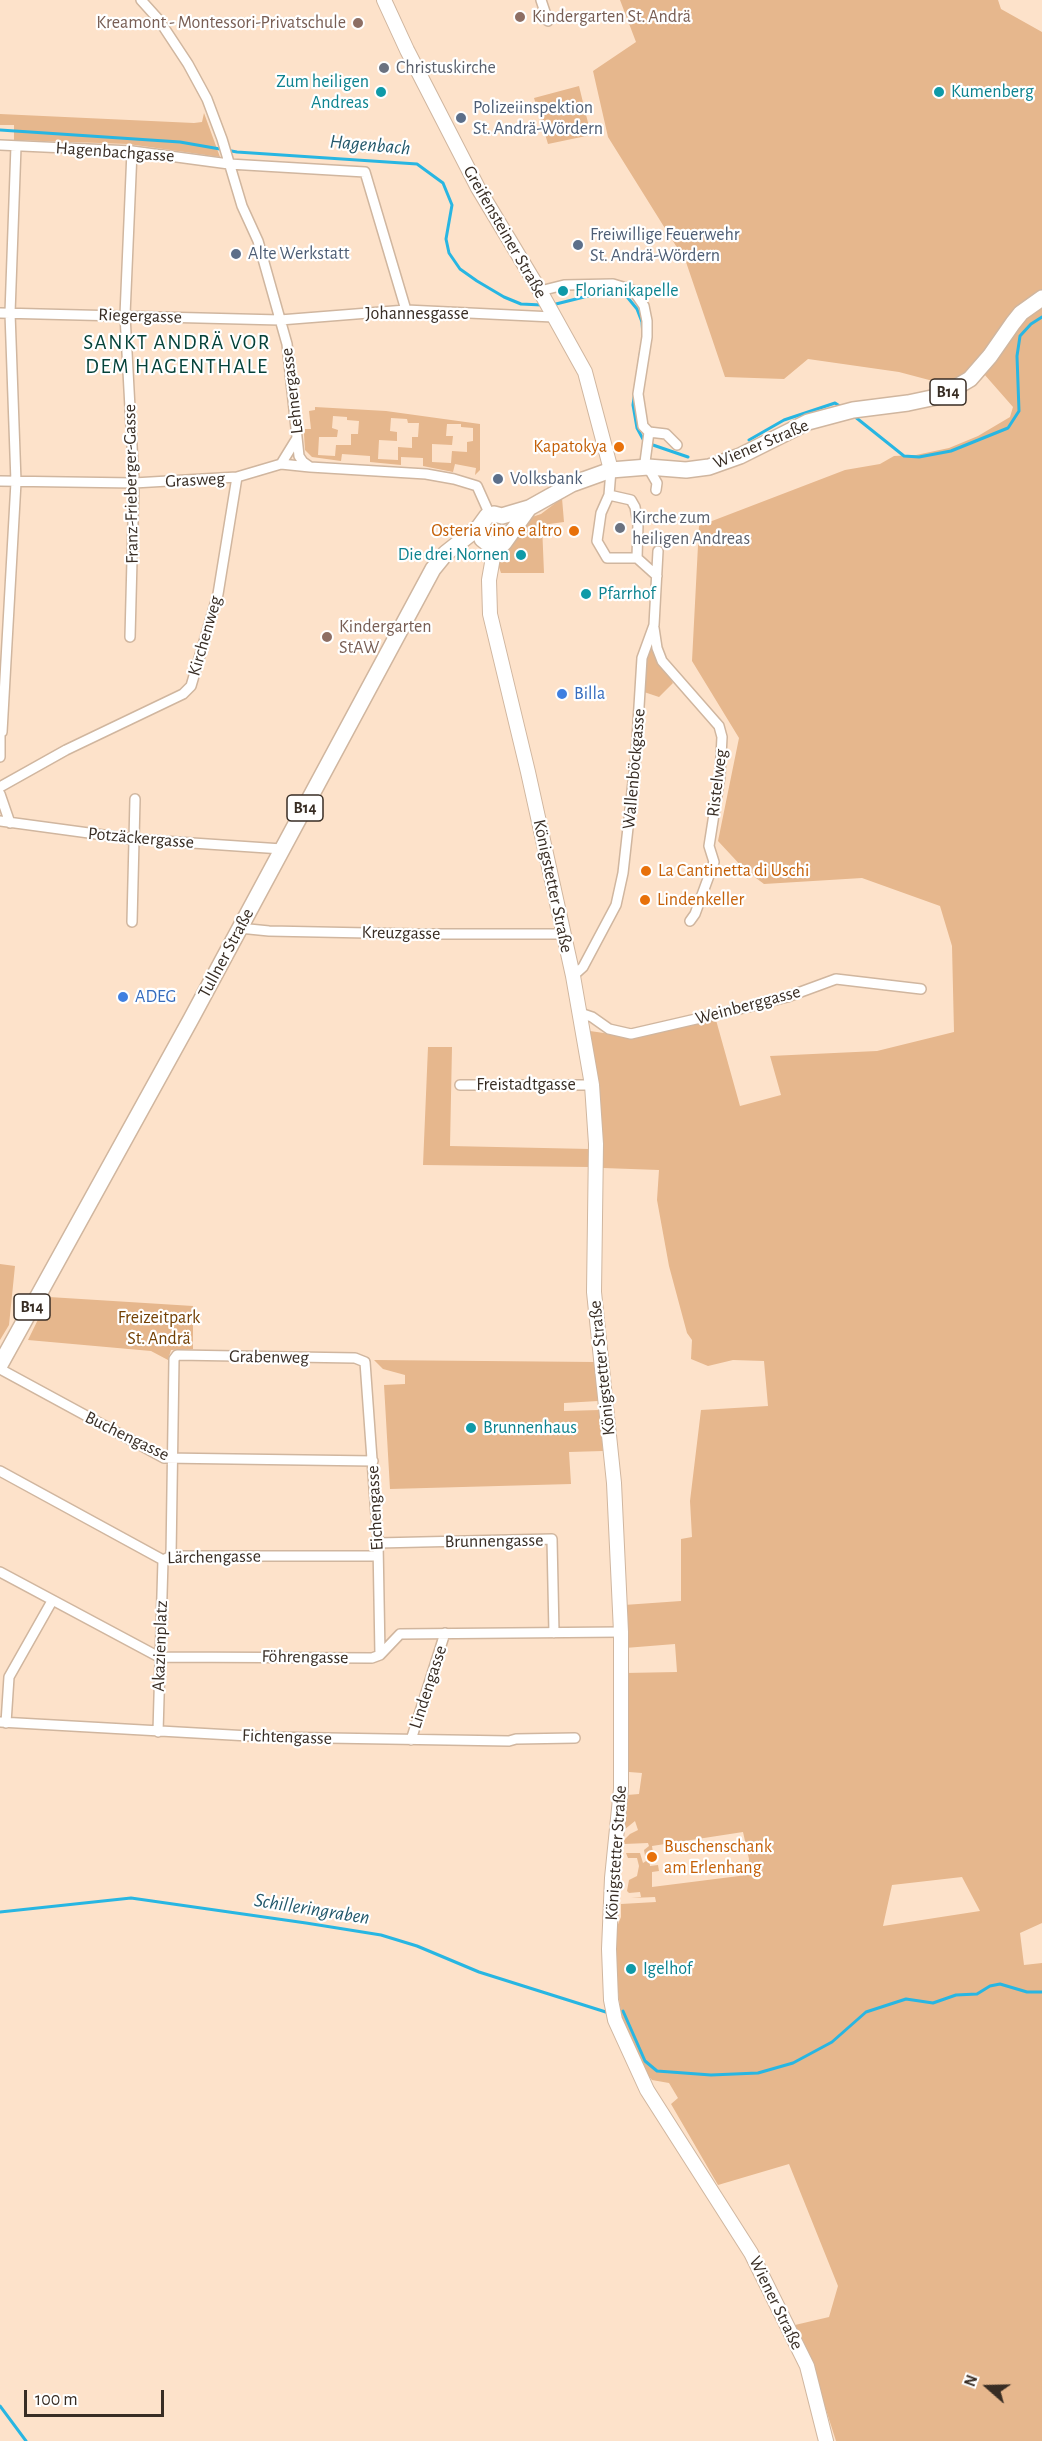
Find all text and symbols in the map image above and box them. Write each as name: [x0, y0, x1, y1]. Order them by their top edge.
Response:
place label: Kindergarten St. Andrä: [532, 6, 691, 28]
marker: Kindergarten St. Andrä: [513, 10, 527, 24]
place label: Kreamont - Montessori-Privatschule: [96, 12, 346, 34]
marker: Kreamont - Montessori-Privatschule: [351, 16, 365, 30]
place label: Christuskirche: [396, 57, 496, 79]
marker: Christuskirche: [377, 61, 391, 75]
place label: Zum heiligen Andreas: [276, 71, 369, 113]
place label: Kumenberg: [951, 81, 1034, 103]
marker: Zum heiligen Andreas: [374, 85, 388, 99]
marker: Kumenberg: [932, 85, 946, 99]
place label: Polizeiinspektion St. Andrä-Wördern: [473, 97, 603, 140]
marker: Polizeiinspektion St. Andrä-Wördern: [454, 111, 468, 125]
water label: Hagenbach: [329, 130, 411, 160]
street label: Hagenbachgasse: [55, 137, 175, 167]
street label: Greifensteiner Straße: [458, 162, 552, 302]
place label: Freiwillige Feuerwehr St. Andrä-Wördern: [590, 224, 739, 266]
marker: Freiwillige Feuerwehr St. Andrä-Wördern: [571, 238, 585, 252]
place label: Alte Werkstatt: [248, 243, 349, 265]
marker: Alte Werkstatt: [229, 247, 243, 261]
place label: Florianikapelle: [575, 280, 679, 302]
marker: Florianikapelle: [556, 284, 570, 298]
street label: Johannesgasse: [365, 303, 469, 325]
street label: Riegergasse: [98, 304, 182, 328]
district label: SANKT ANDRÄ VOR DEM HAGENTHALE: [83, 330, 271, 380]
street label: Lehnergasse: [276, 347, 308, 435]
road number: B14: [930, 379, 966, 405]
street label: Franz-Frieberger-Gasse: [119, 404, 143, 564]
street label: Wiener Straße: [710, 414, 812, 474]
place label: Kapatokya: [533, 436, 607, 458]
marker: Kapatokya: [612, 440, 626, 454]
street label: Grasweg: [165, 468, 225, 492]
place label: Volksbank: [510, 468, 582, 490]
marker: Volksbank: [491, 472, 505, 486]
place label: Kirche zum heiligen Andreas: [632, 507, 750, 550]
place label: Osteria vino e altro: [431, 520, 562, 542]
marker: Kirche zum heiligen Andreas: [613, 521, 627, 535]
marker: Osteria vino e altro: [567, 524, 581, 538]
place label: Die drei Nornen: [398, 544, 509, 566]
marker: Die drei Nornen: [514, 548, 528, 562]
place label: Pfarrhof: [598, 583, 656, 605]
marker: Pfarrhof: [579, 587, 593, 601]
street label: Kirchenweg: [183, 593, 227, 679]
place label: Kindergarten StAW: [339, 616, 431, 658]
marker: Kindergarten StAW: [320, 630, 334, 644]
place label: Billa: [574, 683, 605, 705]
marker: Billa: [555, 687, 569, 701]
street label: Wallenböckgasse: [618, 708, 650, 830]
street label: Ristelweg: [702, 748, 732, 818]
road number: B14: [287, 795, 323, 821]
street label: Königstetter Straße: [528, 817, 578, 955]
street label: Potzäckergasse: [87, 823, 195, 853]
place label: La Cantinetta di Uschi: [658, 860, 809, 882]
marker: La Cantinetta di Uschi: [639, 864, 653, 878]
place label: Lindenkeller: [657, 889, 744, 911]
marker: Lindenkeller: [638, 893, 652, 907]
street label: Tullner Straße: [193, 904, 259, 1002]
street label: Kreuzgasse: [361, 922, 441, 944]
street label: Weinberggasse: [693, 981, 803, 1029]
place label: ADEG: [135, 986, 176, 1008]
marker: ADEG: [116, 990, 130, 1004]
street label: Freistadtgasse: [476, 1074, 576, 1096]
road number: B14: [14, 1294, 50, 1320]
street label: Königstetter Straße: [584, 1299, 620, 1437]
park label: Freizeitpark St. Andrä: [118, 1307, 200, 1350]
street label: Grabenweg: [229, 1346, 309, 1368]
street label: Buchengasse: [81, 1406, 173, 1466]
place label: Brunnenhaus: [483, 1417, 577, 1439]
marker: Brunnenhaus: [464, 1421, 478, 1435]
street label: Eichengasse: [362, 1465, 388, 1551]
street label: Brunnengasse: [444, 1529, 544, 1553]
street label: Lärchengasse: [167, 1545, 261, 1569]
street label: Akazienplatz: [148, 1600, 172, 1692]
street label: Lindengasse: [404, 1643, 452, 1731]
street label: Föhrengasse: [261, 1645, 349, 1669]
street label: Fichtengasse: [242, 1725, 332, 1749]
street label: Königstetter Straße: [600, 1785, 632, 1921]
place label: Buschenschank am Erlenhang: [664, 1836, 772, 1878]
marker: Buschenschank am Erlenhang: [645, 1850, 659, 1864]
water label: Schilleringraben: [253, 1888, 371, 1930]
place label: Igelhof: [643, 1958, 692, 1980]
marker: Igelhof: [624, 1962, 638, 1976]
street label: Wiener Straße: [744, 2253, 808, 2353]
north arrow: [958, 2357, 1018, 2417]
text: N: [962, 2373, 981, 2389]
scale bar: [27, 2378, 166, 2416]
text: 100 m: [35, 2391, 78, 2409]

